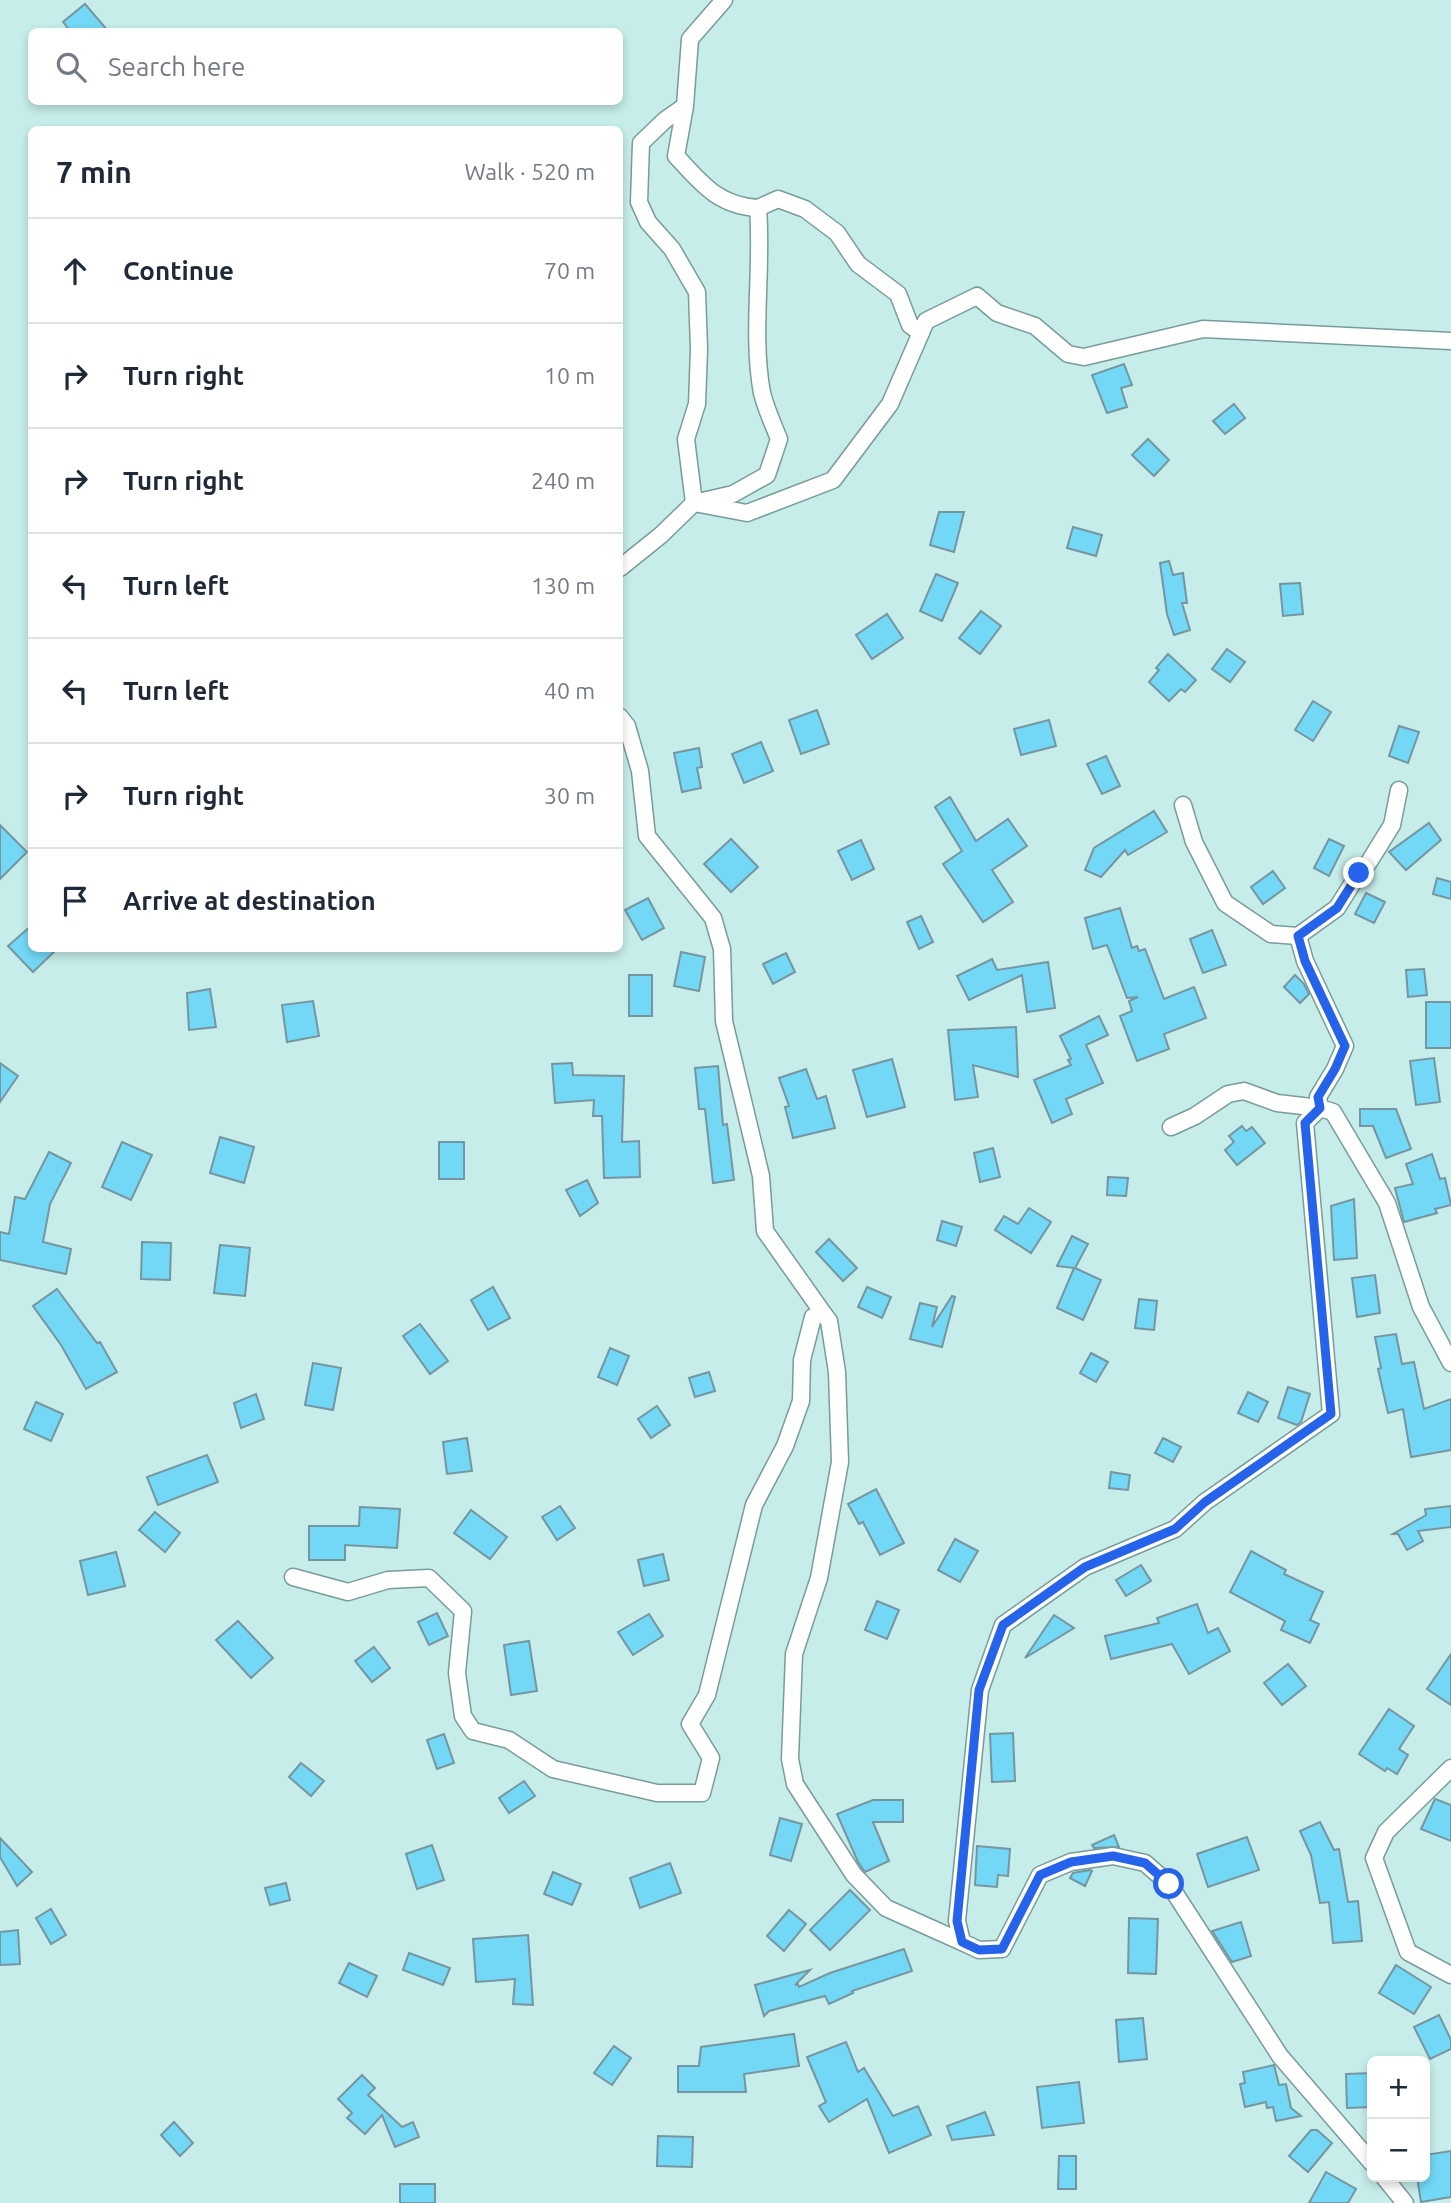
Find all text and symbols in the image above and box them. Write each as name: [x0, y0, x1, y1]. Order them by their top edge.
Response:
search box: [28, 28, 623, 105]
icon: search: [52, 48, 90, 86]
text: Search here: [108, 52, 245, 81]
text: 7 min: [56, 155, 132, 189]
text: Walk · 520 m: [464, 159, 595, 184]
icon: ahead: [56, 252, 94, 290]
text: Continue: [123, 256, 234, 285]
text: 70 m: [544, 258, 595, 283]
icon: right: [56, 357, 94, 395]
text: Turn right: [123, 361, 244, 390]
text: 10 m: [544, 363, 595, 388]
icon: right: [56, 462, 94, 500]
text: Turn right: [123, 466, 244, 495]
text: 240 m: [531, 468, 595, 493]
icon: left: [56, 567, 94, 605]
text: Turn left: [123, 571, 229, 600]
text: 130 m: [531, 573, 595, 598]
icon: left: [56, 672, 94, 710]
text: Turn left: [123, 676, 229, 705]
text: 40 m: [544, 678, 595, 703]
icon: right: [56, 777, 94, 815]
text: Turn right: [123, 781, 244, 810]
text: 30 m: [544, 783, 595, 808]
route end: [1343, 857, 1374, 888]
icon: arrive: [56, 882, 94, 920]
text: Arrive at destination: [123, 886, 376, 915]
route start: [1153, 1868, 1184, 1899]
map controls: [1367, 2056, 1430, 2182]
button: +: [1367, 2056, 1430, 2119]
button: −: [1367, 2119, 1430, 2182]

